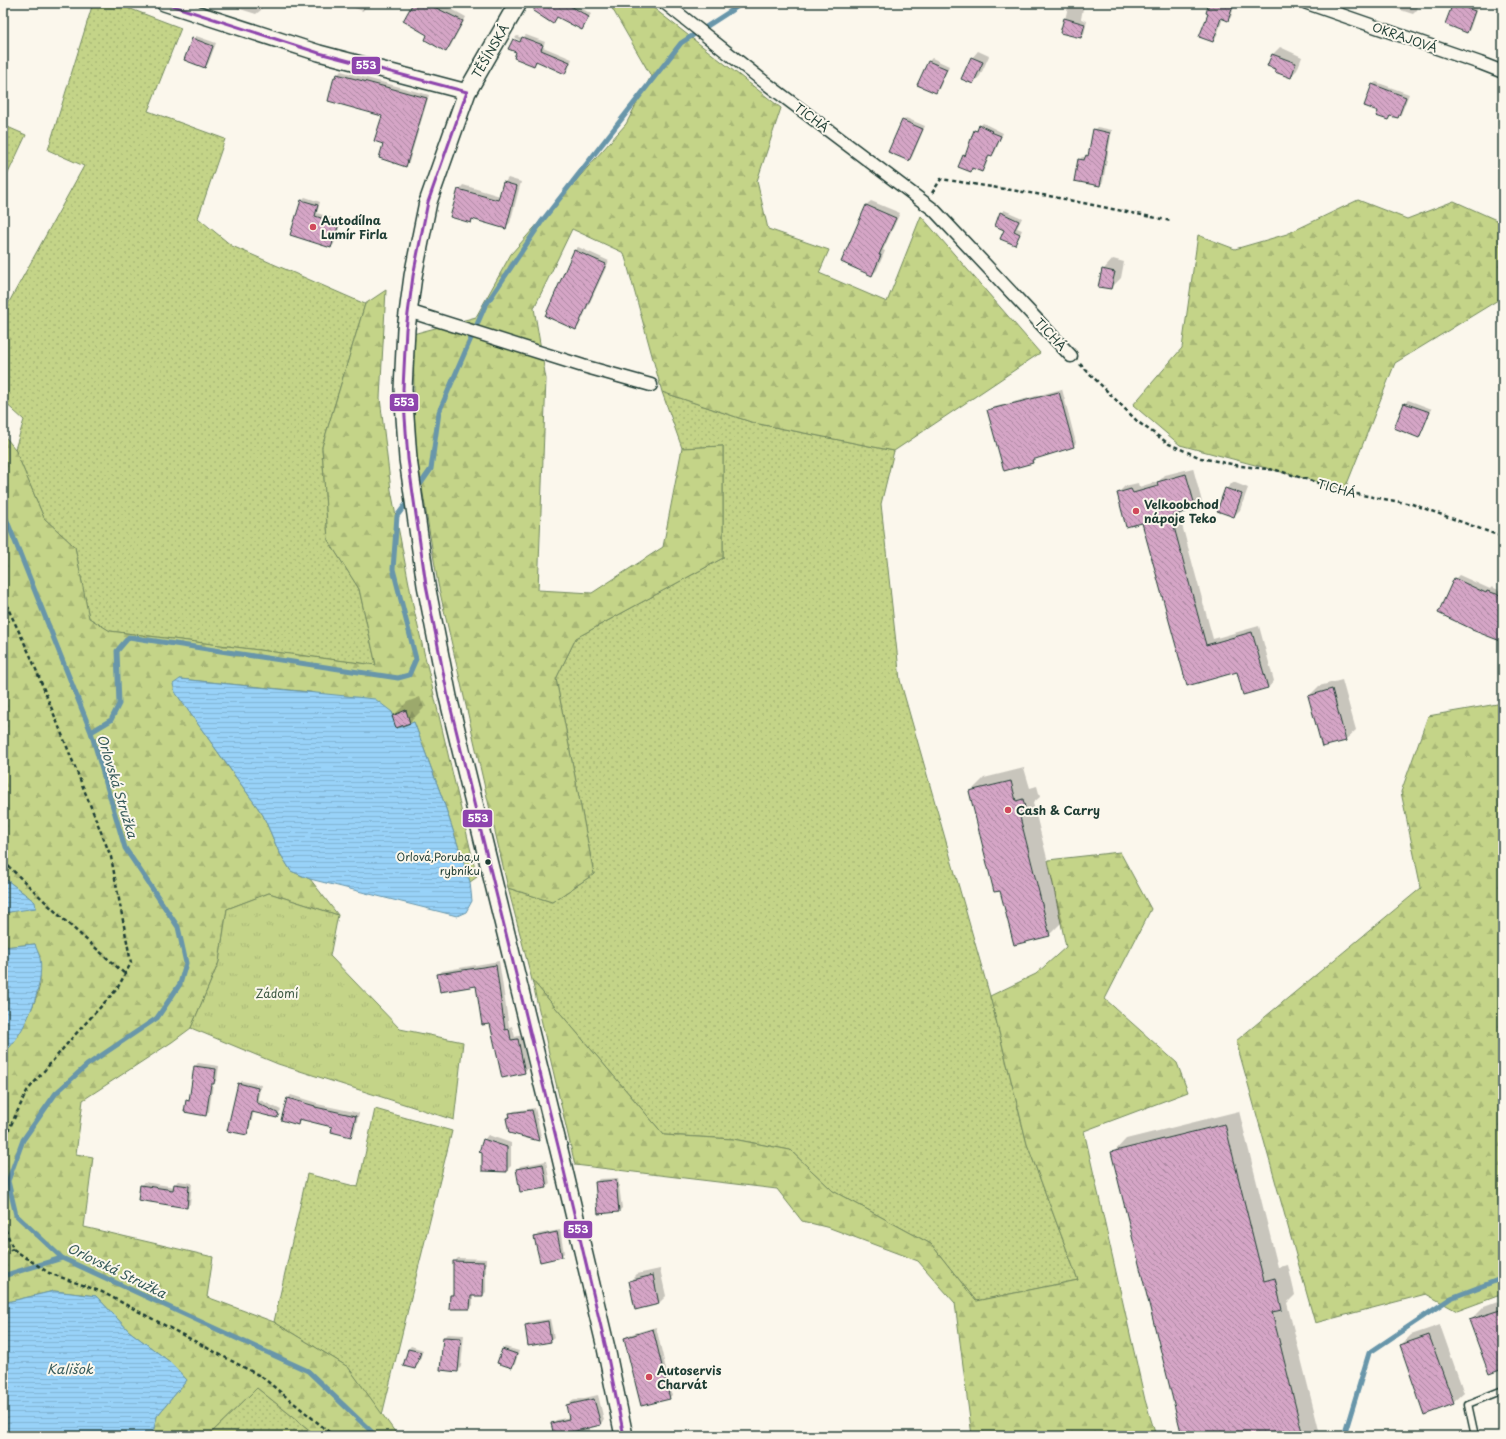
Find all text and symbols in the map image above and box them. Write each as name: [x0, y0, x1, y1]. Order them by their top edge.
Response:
street label: OKRAJOVÁ: [1370, 17, 1440, 57]
street label: TĚŠÍNSKÁ: [467, 20, 513, 82]
line badge: 553: [351, 56, 381, 75]
text: 553: [356, 56, 376, 73]
street label: TICHÁ: [791, 98, 833, 136]
place label: Autodílna Lumír Firla: [321, 211, 388, 243]
marker: Autodílna Lumír Firla: [308, 222, 318, 232]
street label: TICHÁ: [1031, 313, 1071, 355]
line badge: 553: [389, 393, 419, 412]
text: 553: [394, 393, 414, 410]
street label: TICHÁ: [1316, 474, 1358, 502]
place label: Velkoobchod nápoje Teko: [1144, 495, 1219, 527]
marker: Velkoobchod nápoje Teko: [1131, 506, 1141, 516]
water label: Orlovská Stružka: [93, 732, 143, 841]
place label: Cash & Carry: [1016, 801, 1100, 819]
marker: Cash & Carry: [1003, 805, 1013, 815]
line badge: 553: [462, 809, 493, 828]
text: 553: [468, 809, 488, 826]
place label: Orlová,Poruba,u rybníku: [397, 848, 480, 879]
marker: Orlová,Poruba,u rybníku: [483, 857, 493, 867]
park label: Zádomí: [256, 984, 299, 1002]
line badge: 553: [563, 1220, 593, 1239]
text: 553: [568, 1220, 588, 1237]
water label: Orlovská Stružka: [64, 1238, 170, 1303]
water label: Kališok: [47, 1359, 94, 1378]
place label: Autoservis Charvát: [657, 1361, 722, 1393]
marker: Autoservis Charvát: [644, 1372, 654, 1382]

